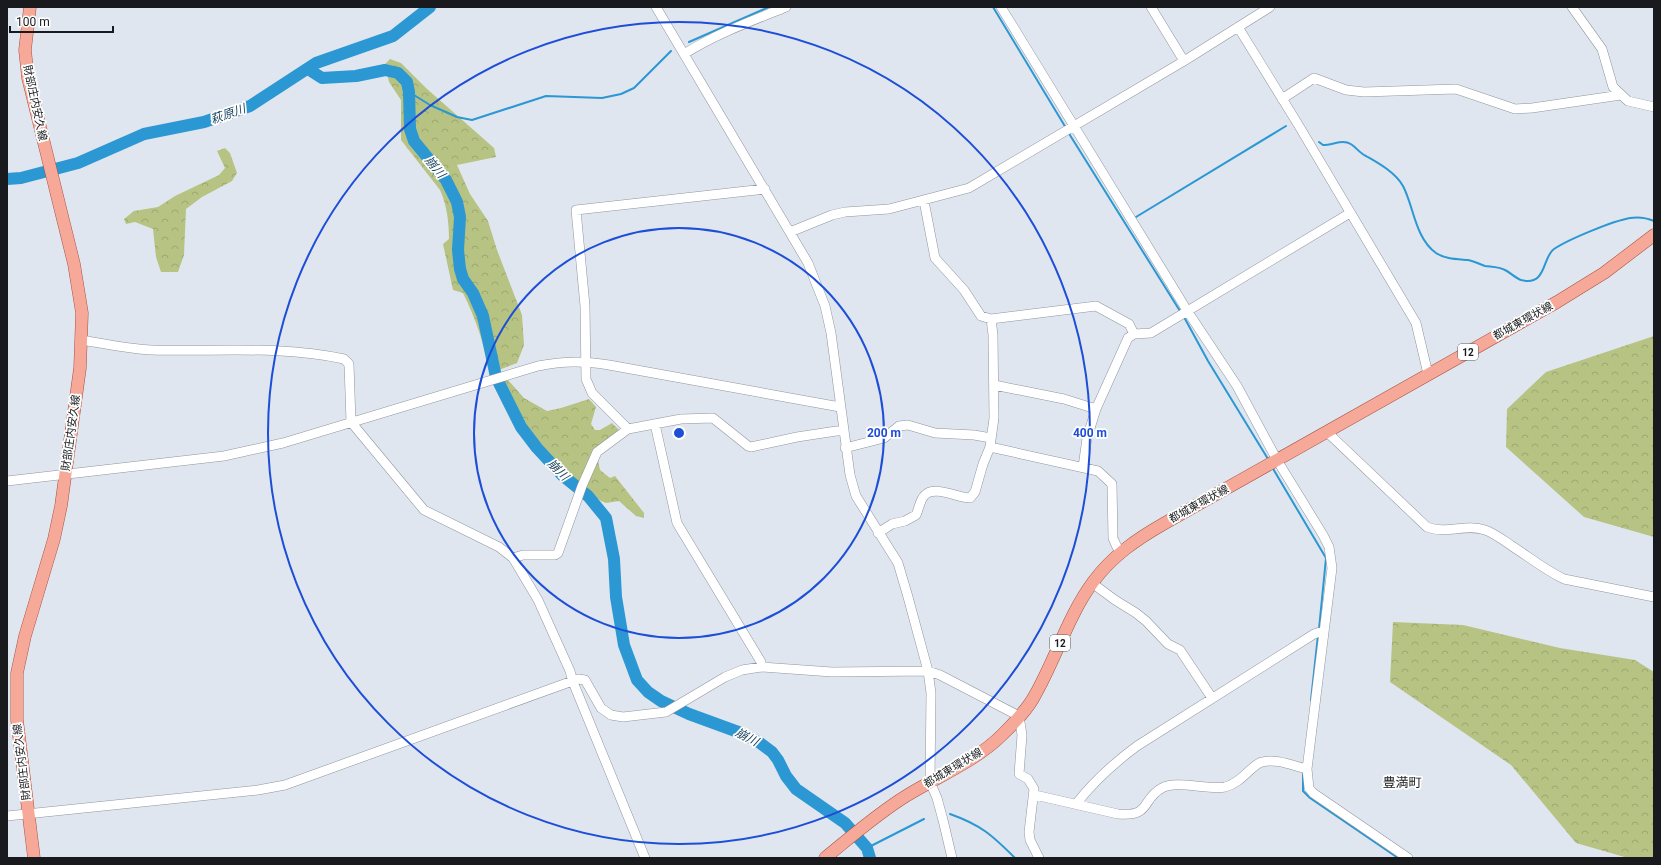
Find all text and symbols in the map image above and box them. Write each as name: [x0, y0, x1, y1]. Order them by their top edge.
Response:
scale bar: [10, 8, 113, 34]
text: 100 m: [16, 15, 50, 29]
street label: 財部庄内安久線: [21, 64, 49, 142]
water label: 萩原川: [209, 101, 249, 126]
water label: 崩川: [422, 153, 449, 182]
street label: 都城東環状線: [1491, 299, 1555, 343]
road number: 12: [1458, 344, 1478, 360]
street label: 財部庄内安久線: [59, 394, 83, 472]
centre of rings: [672, 426, 686, 440]
text: 200 m: [867, 426, 901, 440]
text: 400 m: [1073, 426, 1107, 440]
water label: 崩川: [545, 457, 573, 485]
street label: 都城東環状線: [1167, 482, 1231, 526]
road number: 12: [1050, 635, 1070, 651]
street label: 財部庄内安久線: [11, 723, 33, 801]
water label: 崩川: [733, 725, 763, 750]
street label: 都城東環状線: [921, 745, 985, 791]
district label: 豊満町: [1382, 775, 1422, 790]

